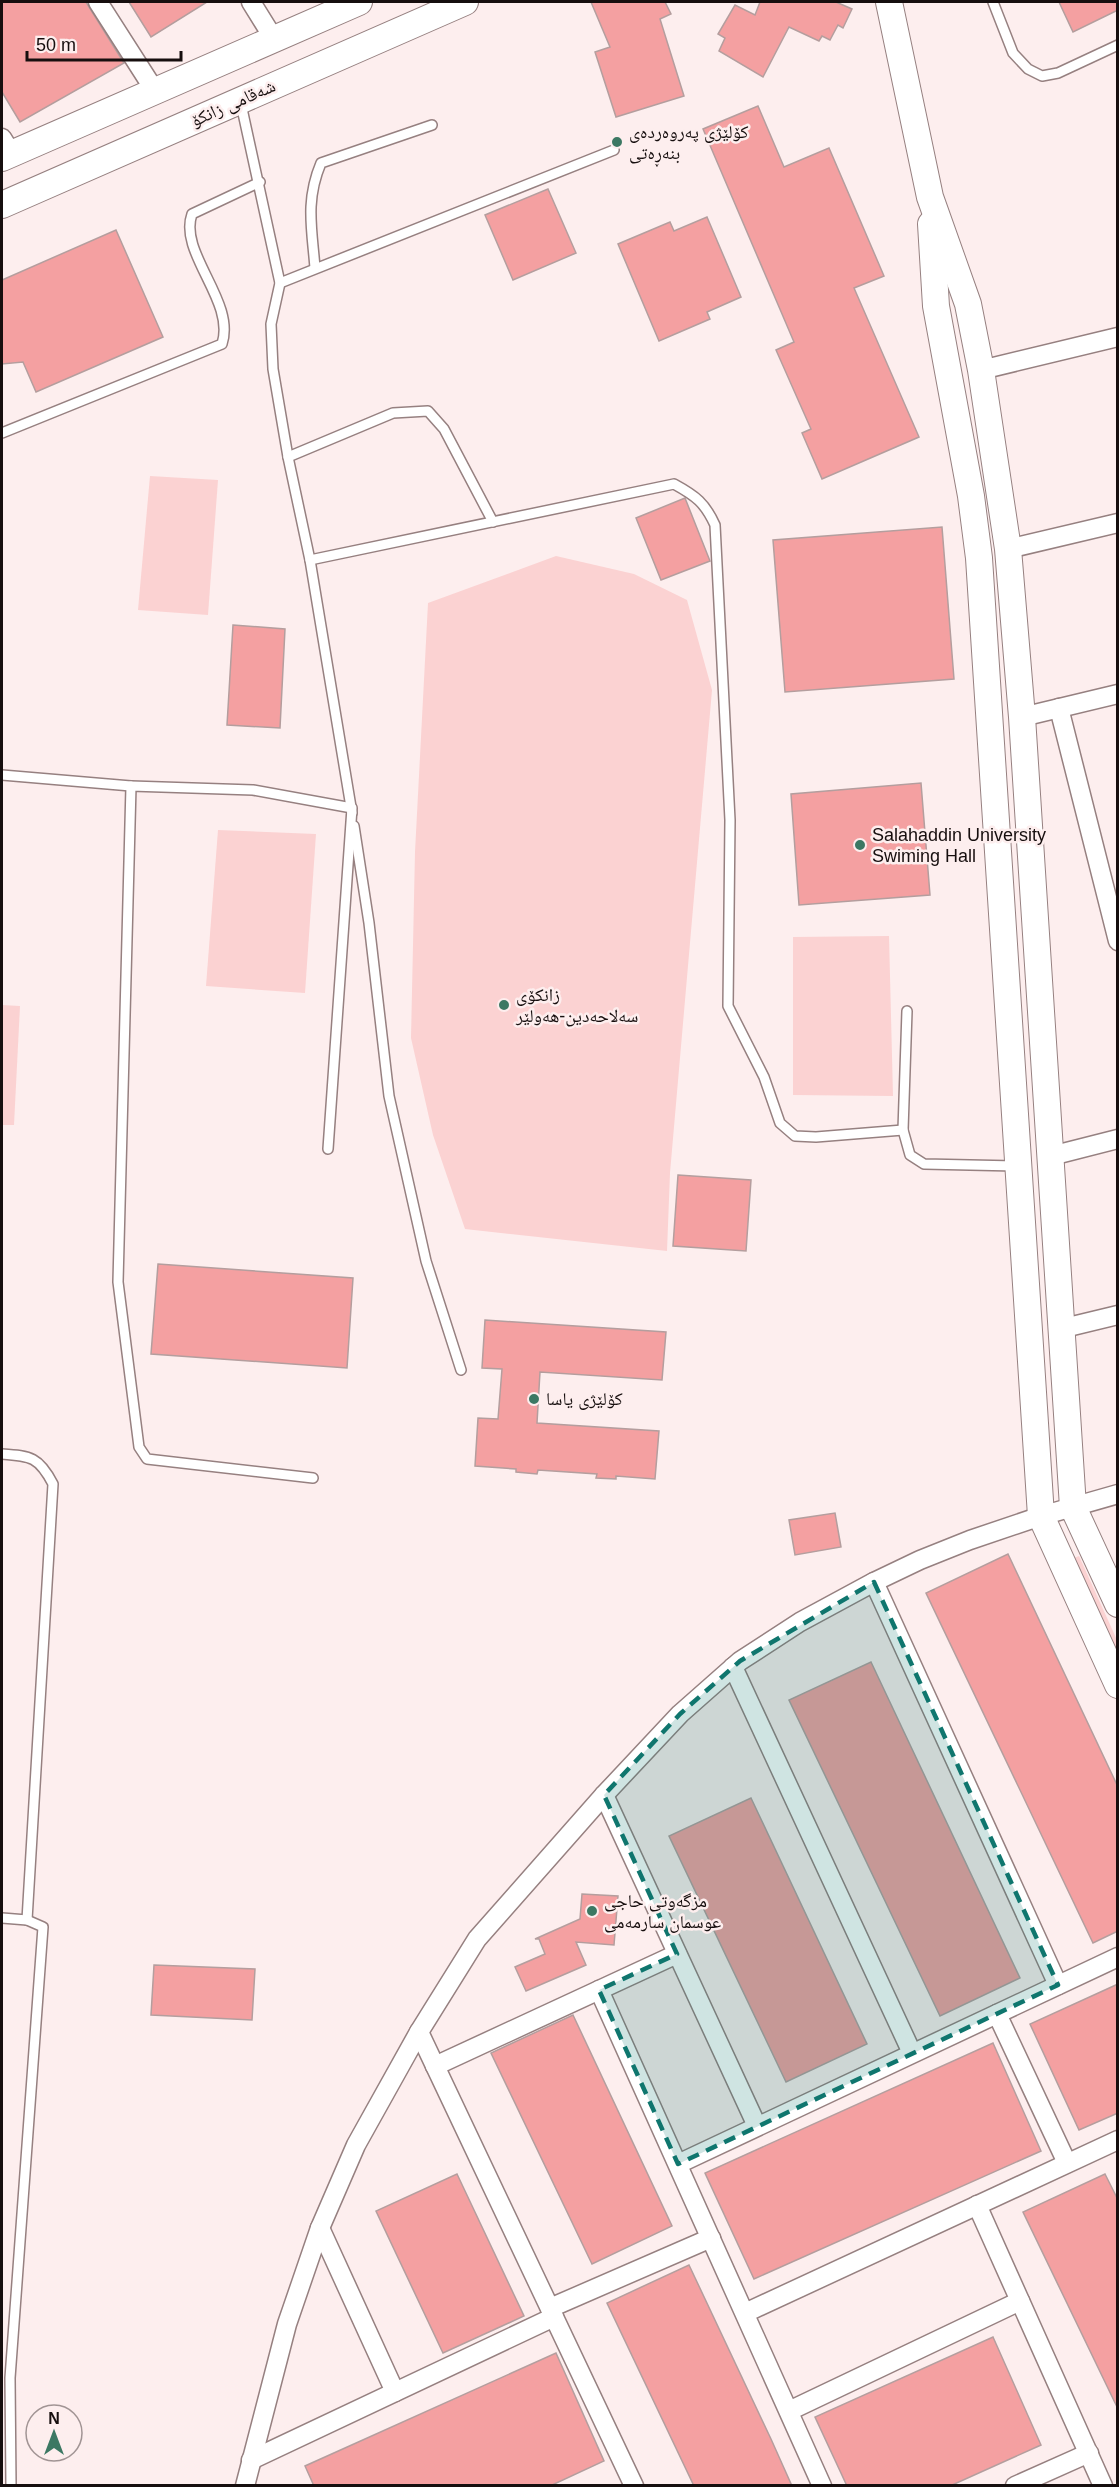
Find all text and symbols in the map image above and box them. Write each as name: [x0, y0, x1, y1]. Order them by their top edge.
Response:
scale bar: [27, 24, 182, 62]
text: 50 m: [36, 35, 76, 55]
street label: شەقامی زانکۆ: [188, 75, 279, 131]
place label: کۆلێژی پەروەردەی بنەڕەتی: [629, 122, 749, 167]
marker: کۆلێژی پەروەردەی بنەڕەتی: [610, 135, 624, 149]
place label: Salahaddin University Swiming Hall: [872, 825, 1046, 866]
marker: Salahaddin University Swiming Hall: [853, 838, 867, 852]
place label: زانکۆی سەلاحەدین-هەولێر: [515, 985, 638, 1027]
marker: زانکۆی سەلاحەدین-هەولێر: [497, 998, 511, 1012]
place label: کۆلێژی یاسا: [546, 1389, 623, 1410]
marker: کۆلێژی یاسا: [527, 1392, 541, 1406]
place label: مزگەوتی حاجی عوسمان سارمەمی: [604, 1891, 721, 1933]
marker: مزگەوتی حاجی عوسمان سارمەمی: [585, 1904, 599, 1918]
north arrow: [24, 2403, 84, 2463]
text: N: [48, 2410, 60, 2427]

